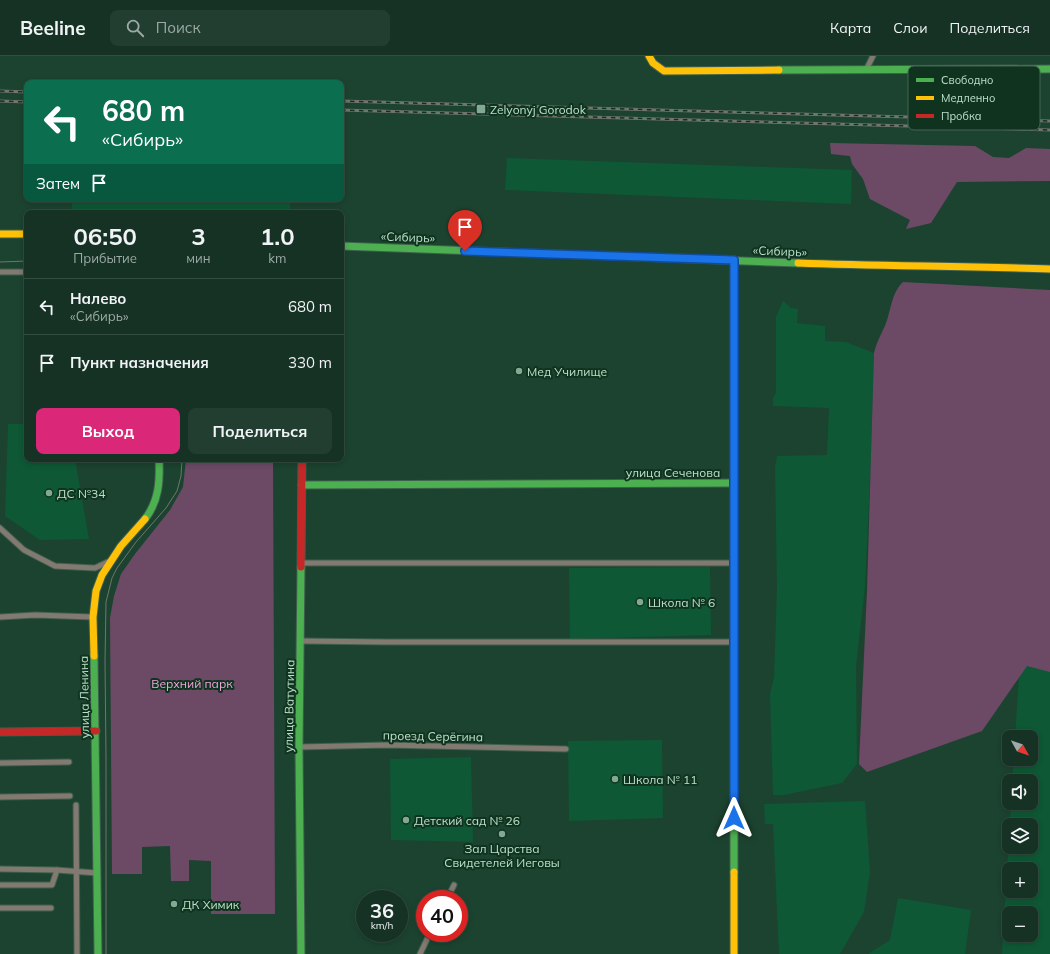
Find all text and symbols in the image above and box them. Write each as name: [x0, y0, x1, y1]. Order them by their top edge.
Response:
search box: [110, 10, 390, 46]
text: Beeline: [20, 16, 86, 40]
icon: search: [124, 17, 146, 39]
text: Поиск: [156, 18, 201, 37]
text: Карта: [830, 19, 871, 37]
text: Слои: [893, 19, 928, 37]
text: Поделиться: [950, 19, 1030, 37]
legend: [908, 66, 1040, 130]
text: Свободно: [941, 73, 994, 87]
text: Медленно: [941, 91, 995, 105]
text: 680 m: [102, 93, 185, 128]
icon: left: [36, 96, 88, 148]
place label: Zelyonyj Gorodok: [490, 102, 587, 117]
marker: Zelyonyj Gorodok: [475, 103, 487, 115]
text: Пробка: [941, 109, 982, 123]
text: «Сибирь»: [102, 128, 183, 151]
icon: arrive: [88, 172, 110, 194]
text: Затем: [36, 174, 80, 193]
pin: [448, 210, 482, 251]
icon: arrive: [454, 216, 476, 238]
text: 06:50: [73, 221, 137, 251]
text: 3: [191, 221, 206, 251]
text: 1.0: [260, 221, 295, 251]
street label: «Сибирь»: [381, 229, 436, 245]
street label: «Сибирь»: [753, 243, 808, 259]
text: Прибытие: [73, 250, 137, 266]
text: мин: [186, 250, 211, 266]
text: km: [268, 250, 286, 266]
text: Налево: [70, 289, 126, 308]
icon: left: [36, 296, 58, 318]
text: 680 m: [288, 297, 332, 316]
text: «Сибирь»: [70, 308, 129, 324]
icon: arrive: [36, 352, 58, 374]
text: Пункт назначения: [70, 353, 209, 372]
text: 330 m: [288, 353, 332, 372]
place label: Мед Училище: [527, 364, 608, 379]
marker: Мед Училище: [514, 366, 524, 376]
button: Выход: [36, 408, 180, 454]
button: Поделиться: [188, 408, 332, 454]
street label: улица Сеченова: [626, 465, 720, 480]
place label: ДС №34: [57, 486, 105, 501]
marker: ДС №34: [44, 488, 54, 498]
place label: Школа № 6: [648, 595, 715, 610]
marker: Школа № 6: [635, 597, 645, 607]
street label: улица Ленина: [76, 656, 92, 738]
street label: улица Ватутина: [281, 660, 297, 752]
park label: Верхний парк: [151, 676, 233, 691]
street label: проезд Серёгина: [383, 728, 483, 744]
north arrow: [1002, 730, 1038, 766]
map controls: [1002, 730, 1038, 942]
place label: Школа № 11: [623, 772, 697, 787]
marker: Школа № 11: [610, 774, 620, 784]
button: sound: [1002, 774, 1038, 810]
position arrow: [713, 797, 755, 839]
place label: Детский сад № 26: [414, 813, 520, 828]
marker: Детский сад № 26: [401, 815, 411, 825]
button: layers: [1002, 818, 1038, 854]
marker: Зал Царства Свидетелей Иеговы: [497, 829, 507, 839]
place label: Зал Царства Свидетелей Иеговы: [444, 841, 560, 870]
button: +: [1002, 862, 1038, 898]
speed limit sign: 40: [416, 890, 468, 942]
place label: ДК Химик: [182, 897, 240, 912]
text: 36: [370, 898, 394, 923]
marker: ДК Химик: [169, 899, 179, 909]
button: −: [1002, 906, 1038, 942]
text: km/h: [371, 919, 393, 932]

